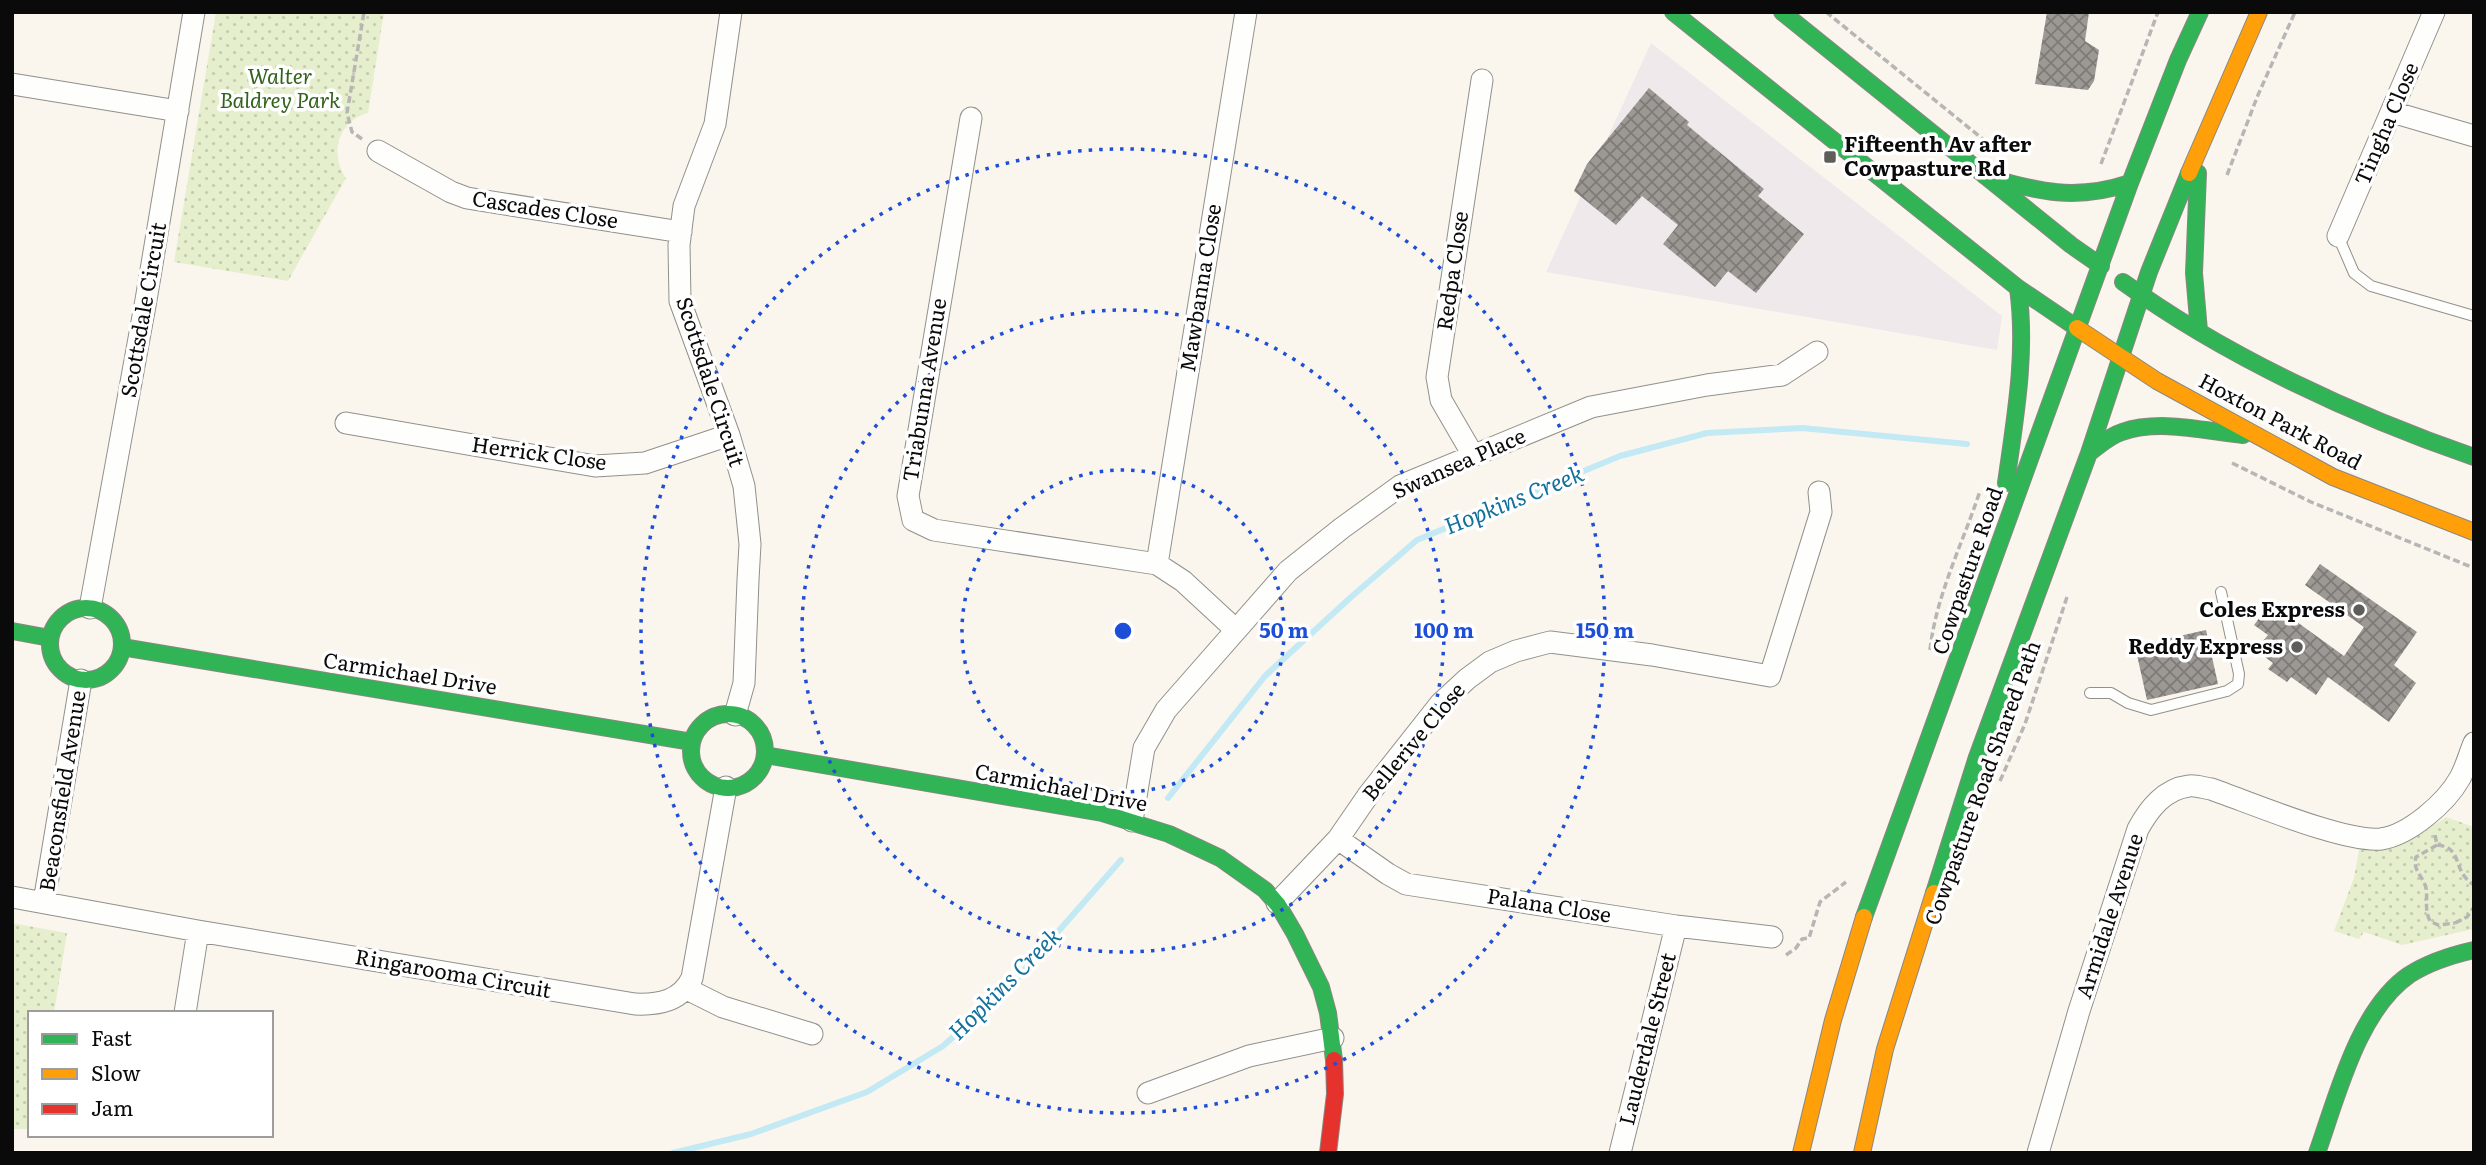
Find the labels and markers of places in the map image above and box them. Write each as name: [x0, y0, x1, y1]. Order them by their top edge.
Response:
place label: Fifteenth Av after Cowpasture Rd: [1844, 127, 2032, 182]
marker: Fifteenth Av after Cowpasture Rd: [1822, 149, 1838, 165]
place label: Coles Express: [2199, 592, 2345, 623]
marker: Coles Express: [2351, 602, 2367, 618]
centre of rings: [1111, 619, 1135, 643]
place label: Reddy Express: [2128, 629, 2283, 660]
marker: Reddy Express: [2289, 639, 2305, 655]

